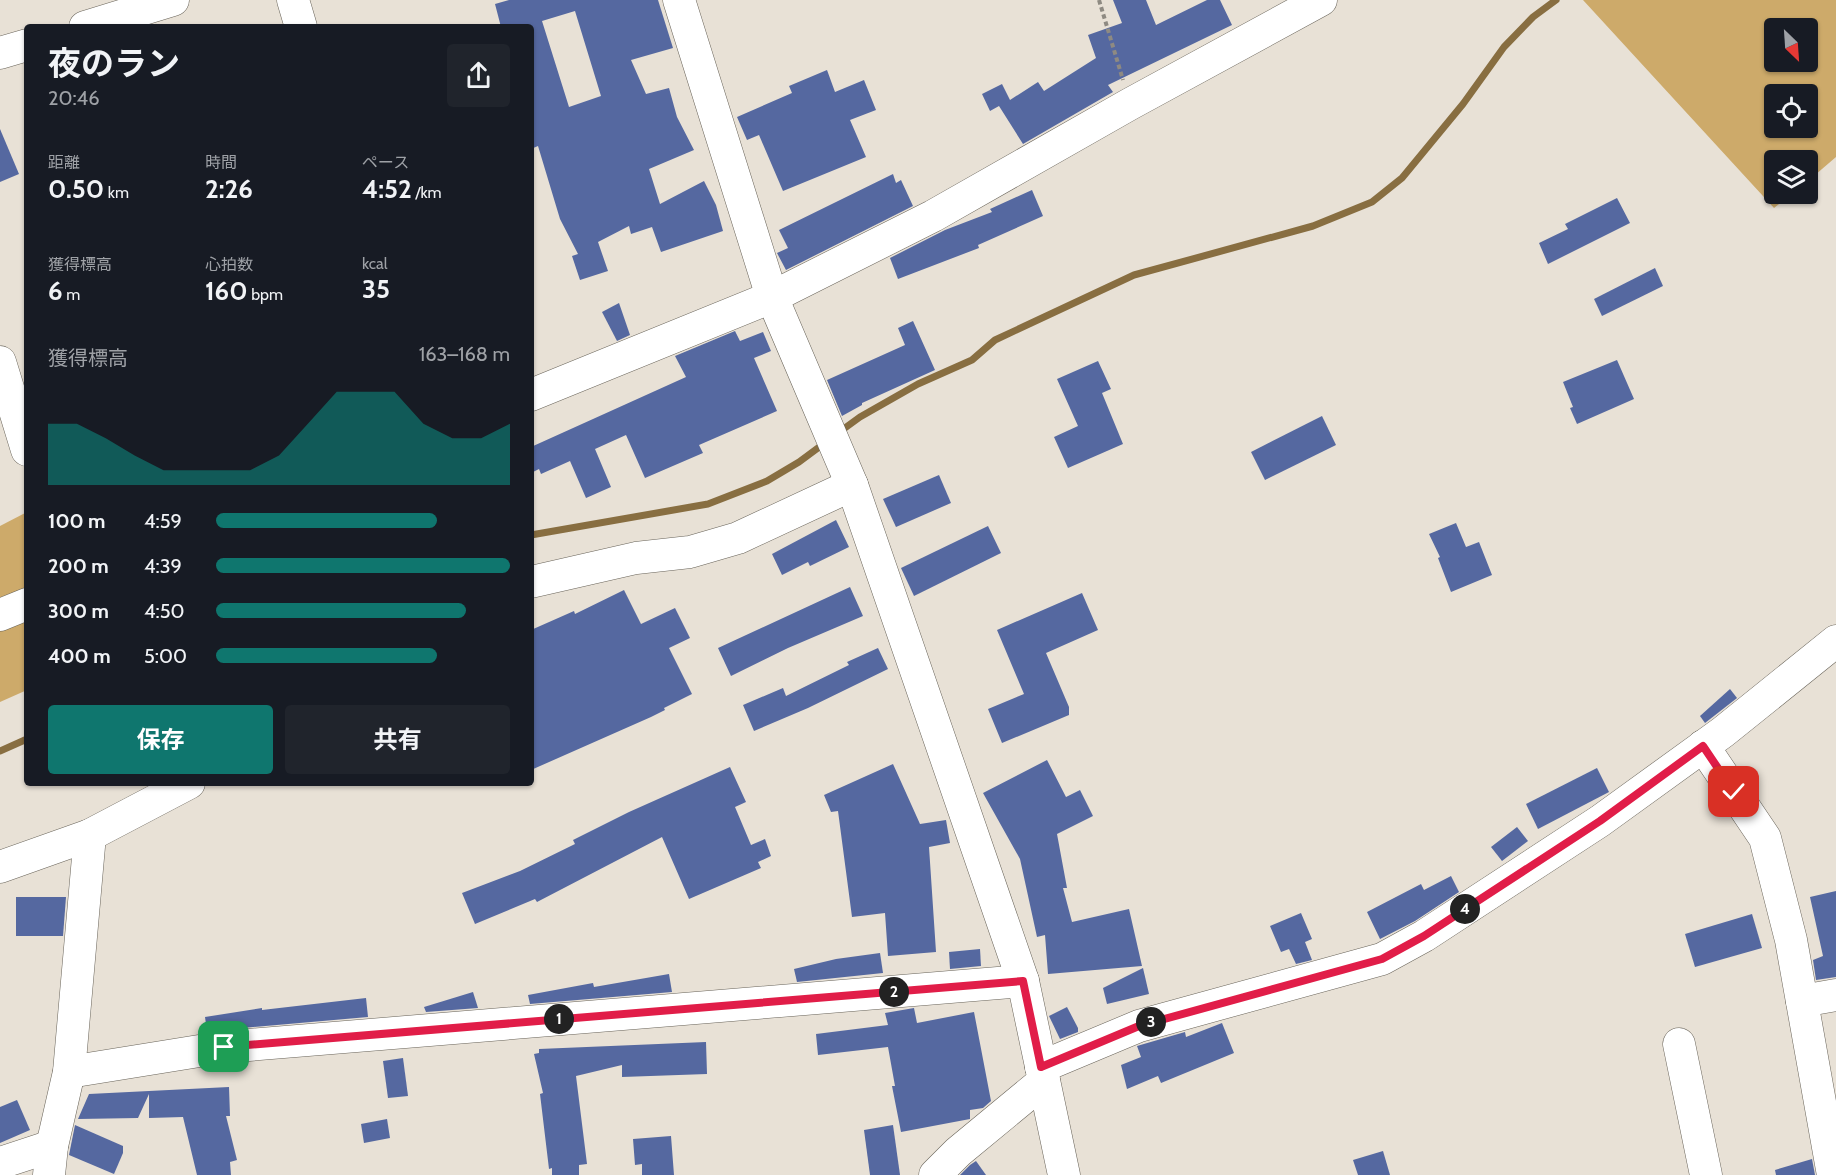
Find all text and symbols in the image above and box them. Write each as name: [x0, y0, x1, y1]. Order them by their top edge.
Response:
north arrow: [1764, 18, 1818, 72]
map controls: [1764, 18, 1818, 204]
text: 夜のラン: [48, 43, 180, 83]
button: share: [447, 44, 510, 107]
button: locate: [1764, 84, 1818, 138]
text: 20:46: [48, 86, 100, 110]
button: layers: [1764, 150, 1818, 204]
text: 距離: [48, 153, 80, 172]
text: 時間: [205, 153, 237, 172]
text: ペース: [362, 153, 409, 172]
text: 0.50: [48, 173, 104, 205]
text: 2:26: [205, 173, 253, 205]
text: 4:52: [362, 173, 412, 205]
text: km: [104, 183, 129, 202]
text: /km: [412, 183, 442, 202]
text: kcal: [362, 254, 388, 273]
text: 獲得標高: [48, 255, 112, 274]
text: 心拍数: [205, 255, 253, 274]
text: 35: [362, 273, 390, 305]
text: 6: [48, 275, 63, 307]
text: 160: [205, 275, 248, 307]
text: m: [63, 285, 80, 304]
text: bpm: [248, 285, 283, 304]
text: 163–168 m: [419, 342, 510, 366]
text: 獲得標高: [48, 346, 128, 370]
text: 100 m: [48, 509, 106, 533]
text: 4:59: [144, 509, 182, 533]
text: 200 m: [48, 554, 109, 578]
text: 4:39: [144, 554, 182, 578]
text: 300 m: [48, 599, 109, 623]
text: 4:50: [144, 599, 185, 623]
text: 400 m: [48, 644, 111, 668]
text: 5:00: [144, 644, 187, 668]
button: 保存: [48, 705, 273, 774]
button: 共有: [285, 705, 510, 774]
pin: [1708, 766, 1759, 817]
icon: check: [1717, 775, 1750, 808]
pin: 4: [1450, 894, 1480, 924]
text: 4: [1460, 899, 1470, 918]
pin: 2: [879, 977, 909, 1007]
text: 2: [890, 982, 898, 1001]
pin: 1: [544, 1004, 574, 1034]
pin: 3: [1136, 1007, 1166, 1037]
text: 1: [556, 1009, 562, 1028]
text: 3: [1147, 1012, 1155, 1031]
pin: [198, 1021, 249, 1072]
icon: arrive: [207, 1030, 240, 1063]

